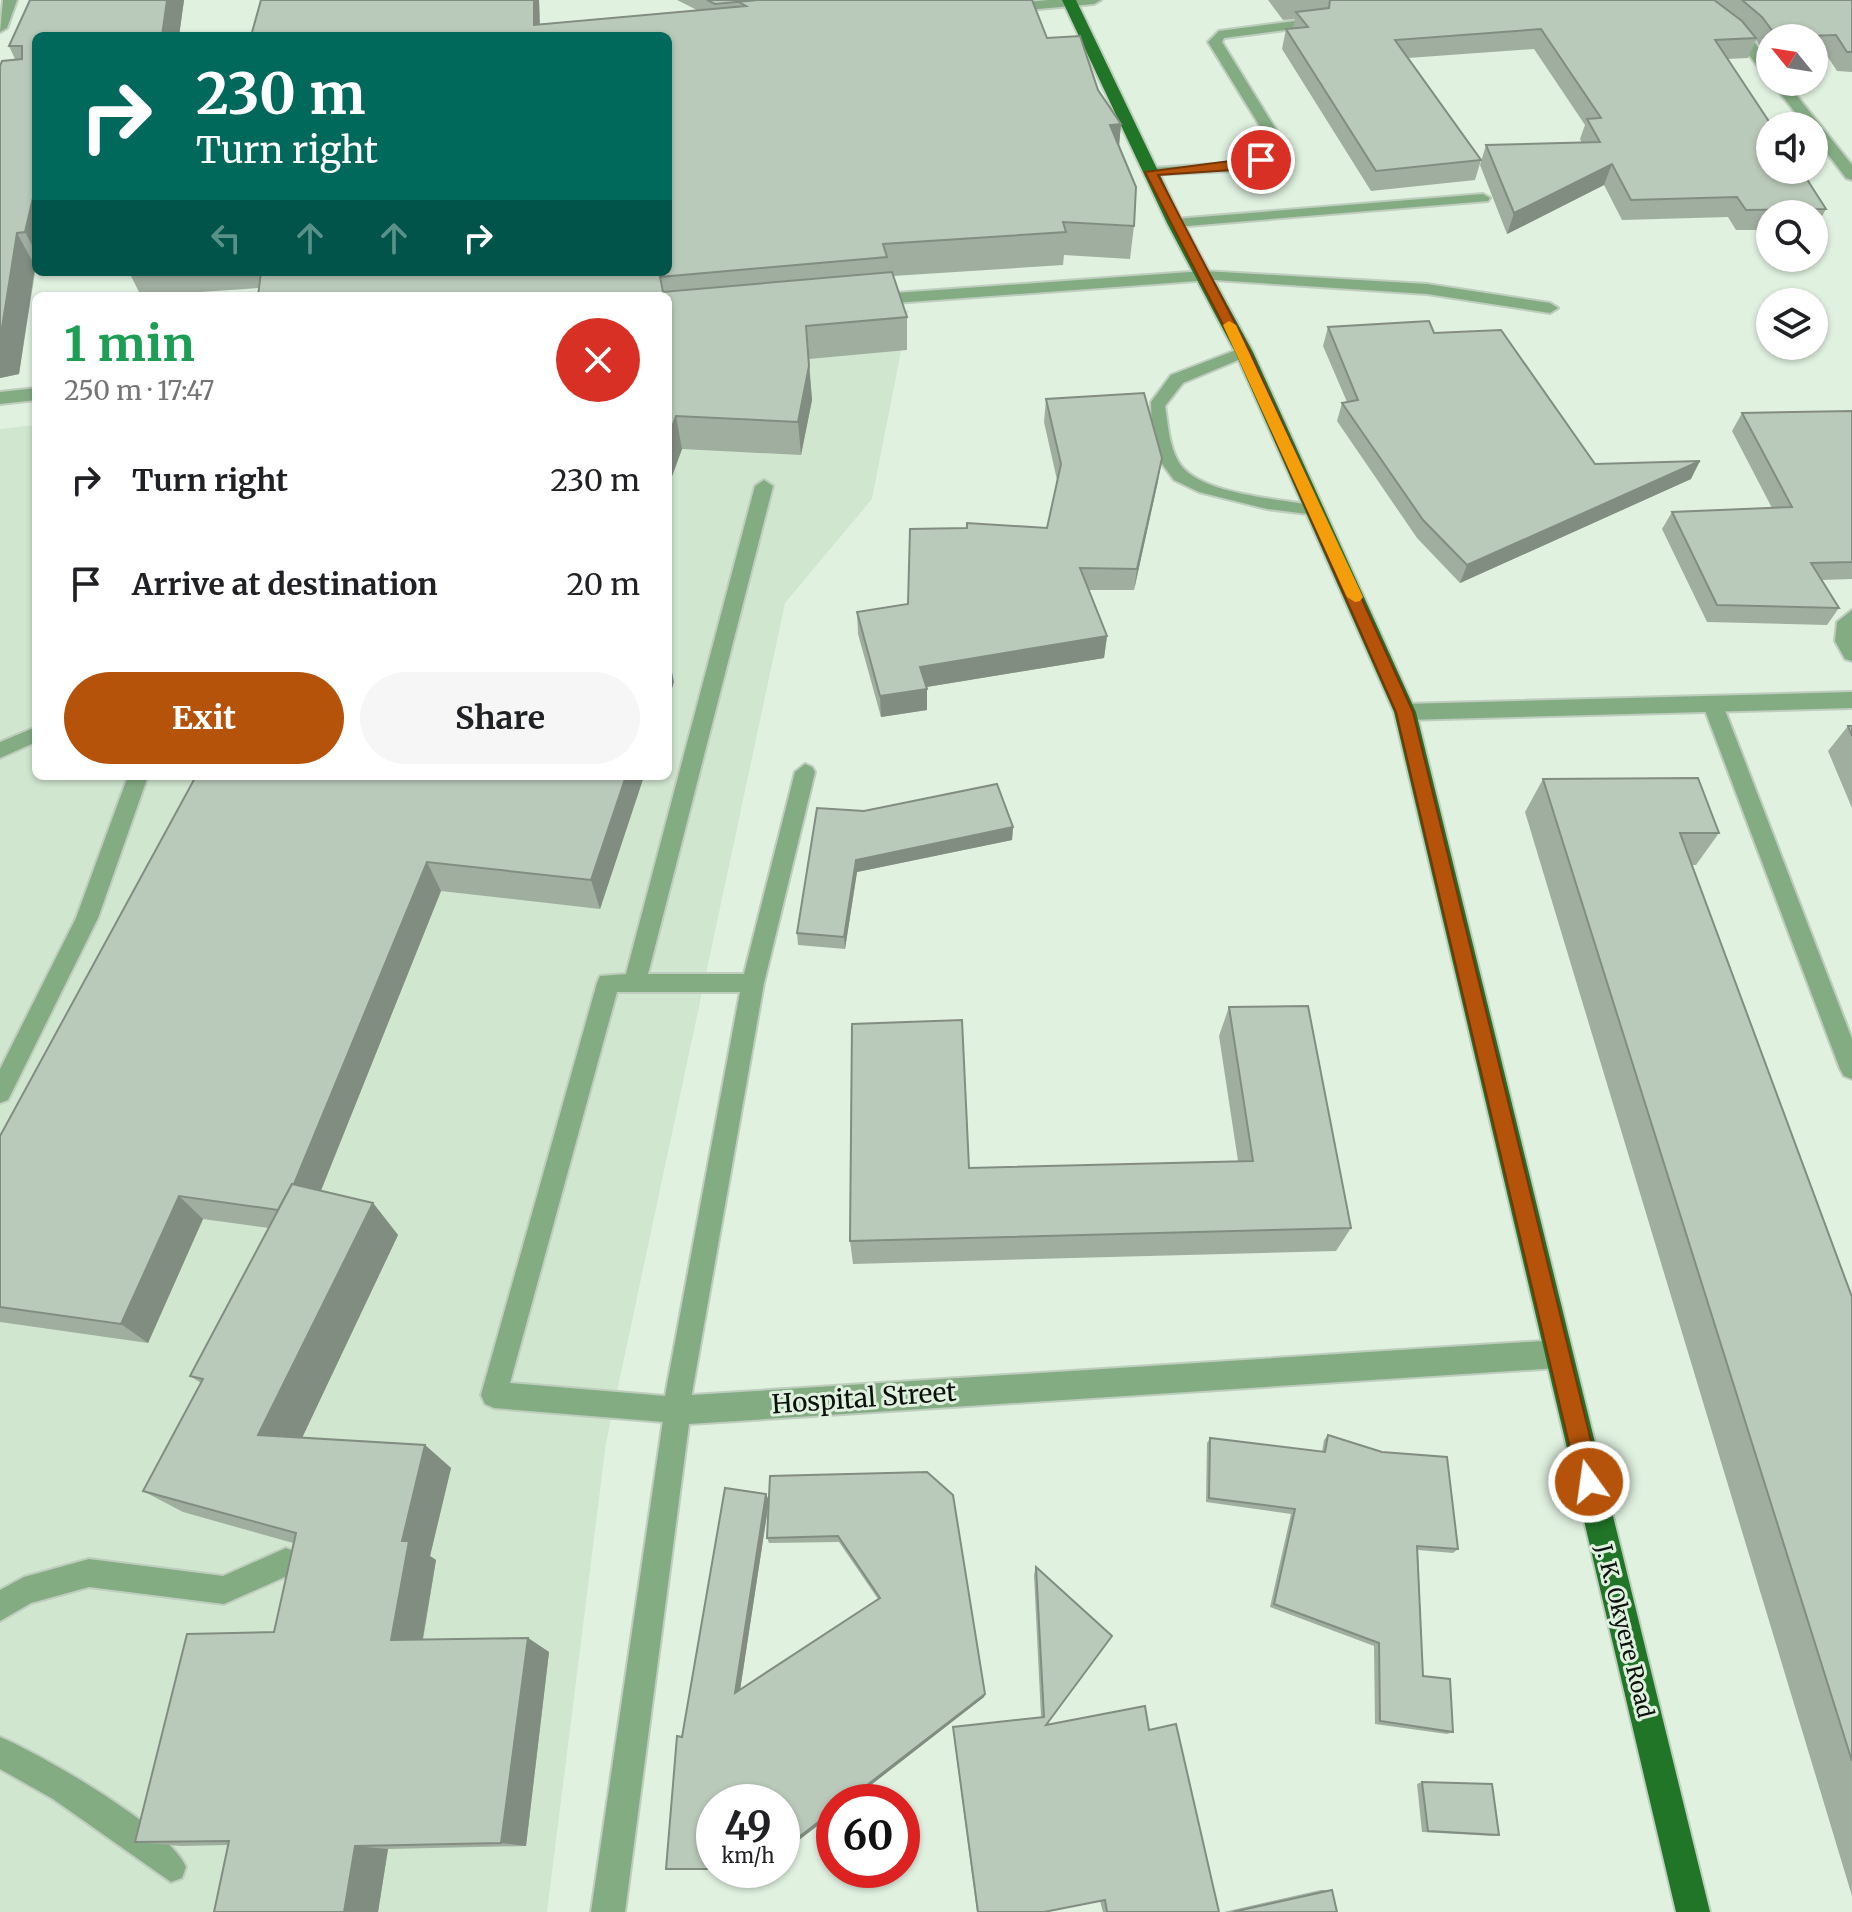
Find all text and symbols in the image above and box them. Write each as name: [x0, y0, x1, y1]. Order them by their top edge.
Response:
north arrow: [1756, 24, 1828, 96]
map controls: [1756, 24, 1828, 360]
text: 230 m: [196, 59, 366, 129]
icon: right: [64, 64, 168, 168]
button: sound: [1756, 112, 1828, 184]
pin: [1227, 126, 1295, 194]
text: Turn right: [196, 128, 378, 173]
icon: arrive: [1239, 138, 1283, 182]
button: search: [1756, 200, 1828, 272]
icon: left: [204, 216, 248, 260]
icon: ahead: [288, 216, 332, 260]
icon: ahead: [372, 216, 416, 260]
icon: right: [456, 216, 500, 260]
button: layers: [1756, 288, 1828, 360]
text: 1 min: [64, 314, 195, 374]
button: close: [556, 318, 640, 402]
text: 250 m · 17:47: [64, 374, 214, 407]
icon: right: [64, 458, 108, 502]
text: Turn right: [132, 461, 288, 499]
text: 230 m: [550, 461, 640, 499]
icon: arrive: [64, 562, 108, 606]
text: Arrive at destination: [132, 565, 438, 603]
text: 20 m: [567, 565, 640, 603]
button: Exit: [64, 672, 344, 764]
button: Share: [360, 672, 640, 764]
street label: Hospital Street: [770, 1375, 957, 1420]
position arrow: [1547, 1440, 1631, 1524]
street label: J. K. Okyere Road: [1590, 1541, 1660, 1721]
speed limit sign: 60: [816, 1784, 920, 1888]
text: 49: [724, 1801, 772, 1851]
text: km/h: [722, 1843, 774, 1868]

